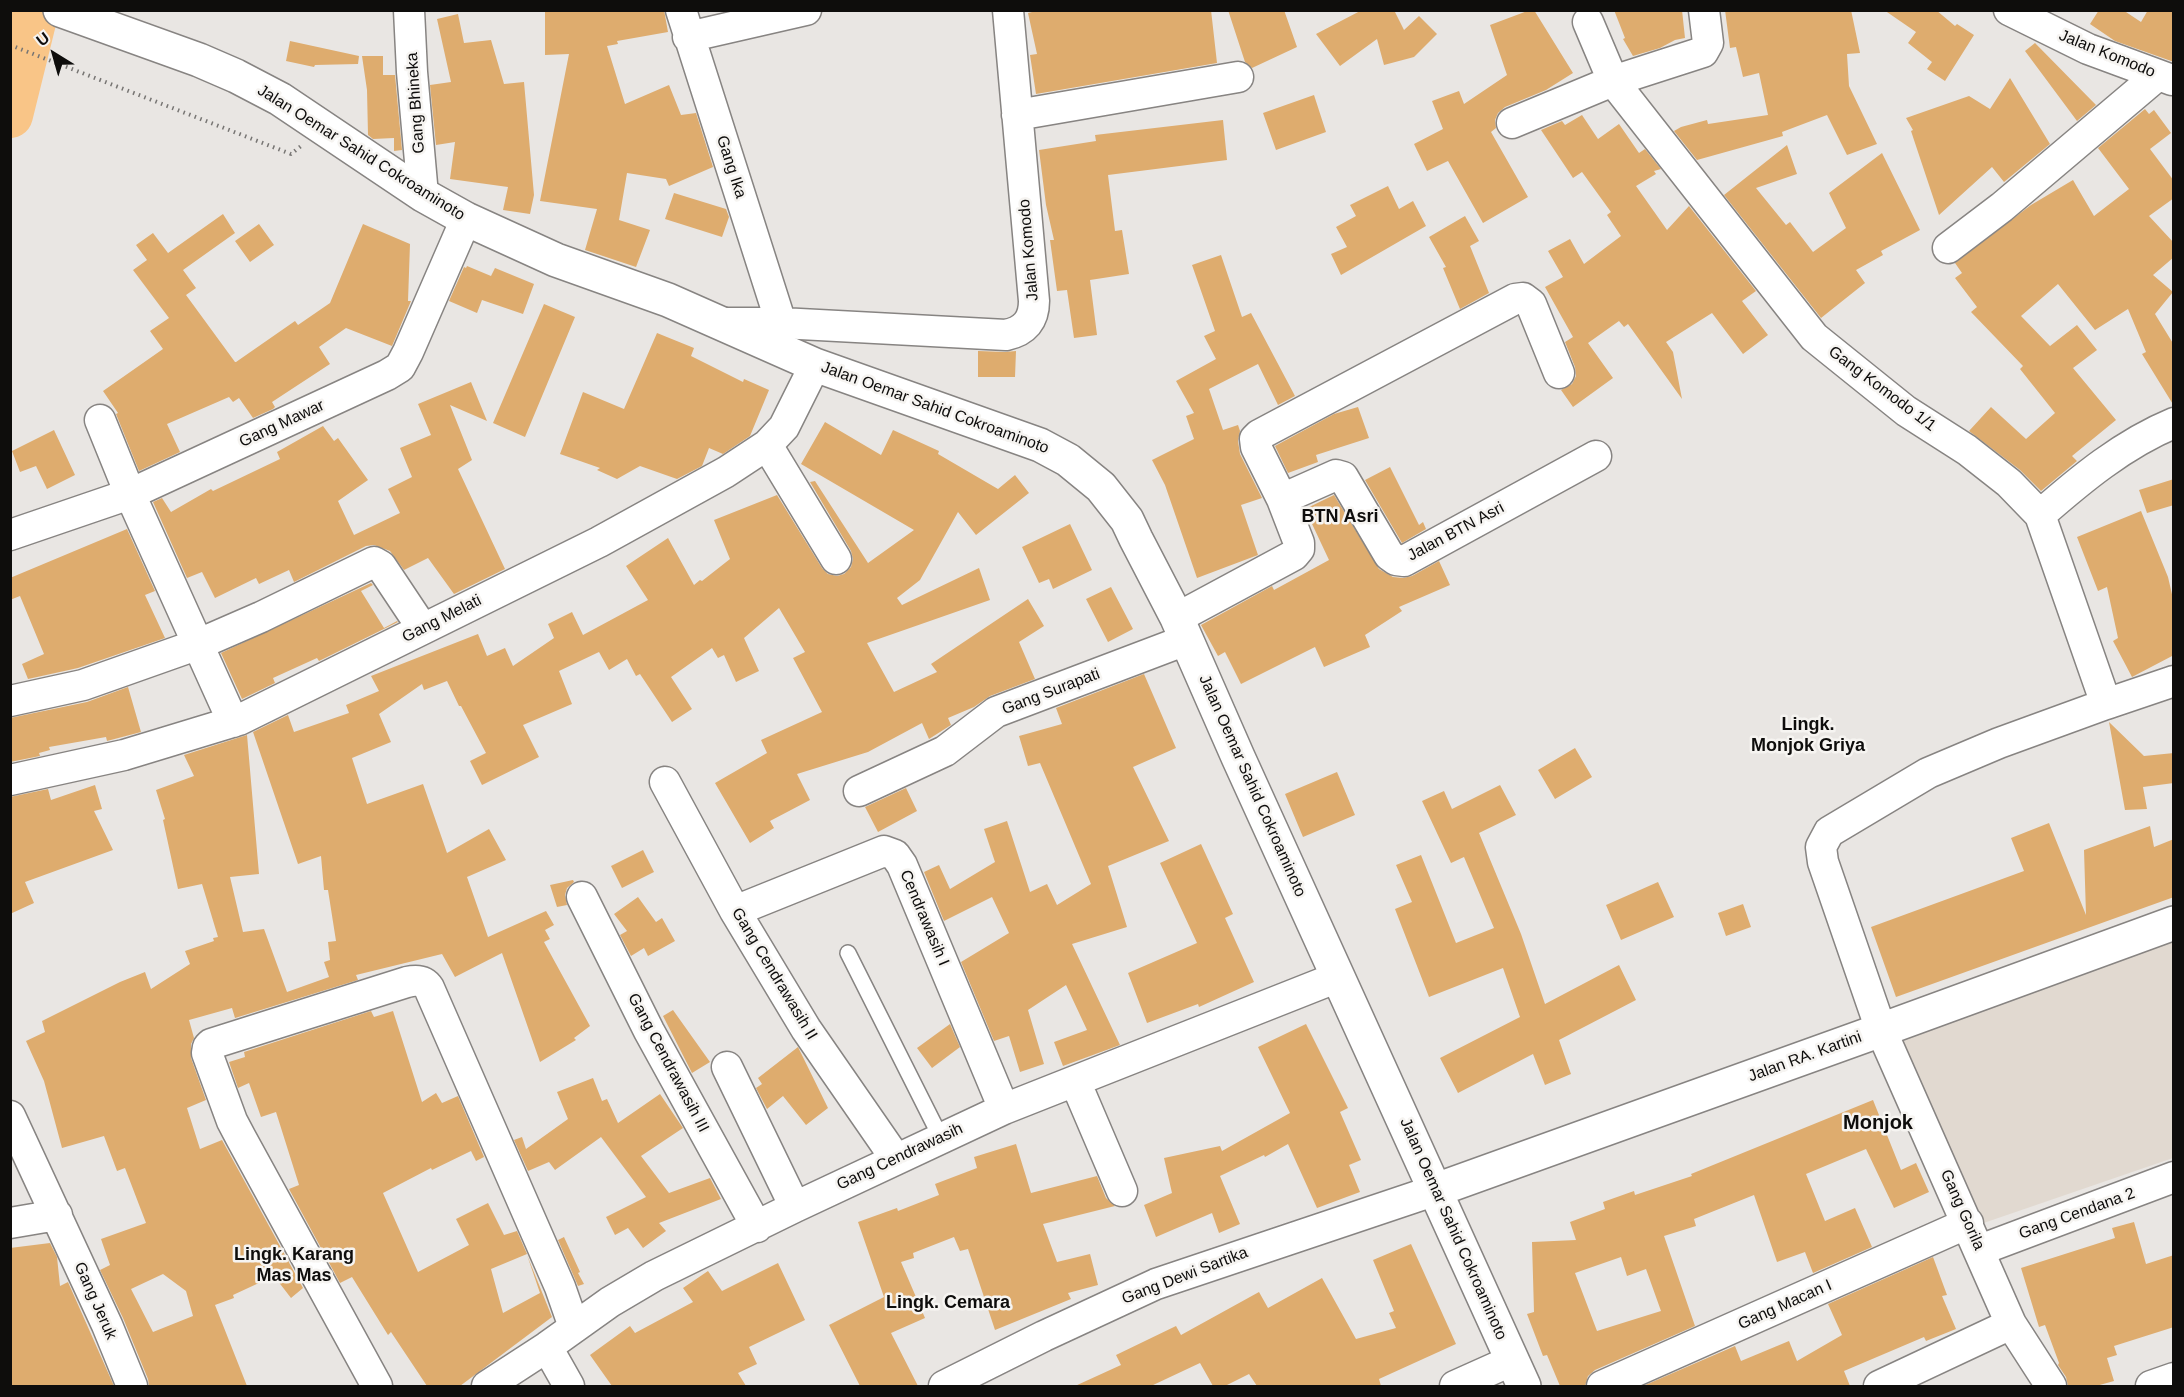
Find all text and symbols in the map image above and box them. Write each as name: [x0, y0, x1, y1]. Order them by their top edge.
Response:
north arrow: [24, 24, 84, 84]
street label: Jalan Komodo: [2056, 26, 2158, 82]
text: U: [33, 29, 53, 49]
street label: Gang Bhineka: [403, 52, 429, 154]
street label: Jalan Oemar Sahid Cokroaminoto: [254, 81, 468, 225]
street label: Gang Ika: [712, 133, 750, 201]
street label: Jalan Komodo: [1015, 198, 1043, 302]
street label: Gang Komodo 1/1: [1824, 342, 1940, 436]
street label: Jalan Oemar Sahid Cokroaminoto: [818, 358, 1052, 458]
street label: Gang Mawar: [236, 396, 328, 452]
street label: Jalan BTN Asri: [1404, 498, 1508, 566]
district label: BTN Asri: [1301, 506, 1379, 528]
street label: Gang Melati: [399, 591, 485, 647]
street label: Gang Surapati: [999, 665, 1103, 719]
street label: Jalan Oemar Sahid Cokroaminoto: [1194, 672, 1310, 900]
district label: Lingk. Monjok Griya: [1751, 714, 1865, 756]
street label: Cendrawasih I: [895, 867, 953, 969]
street label: Gang Cendrawasih II: [727, 905, 821, 1043]
street label: Gang Cendrawasih III: [623, 990, 713, 1136]
street label: Jalan RA. Kartini: [1746, 1028, 1864, 1086]
district label: Monjok: [1843, 1111, 1913, 1135]
street label: Jalan Oemar Sahid Cokroaminoto: [1395, 1115, 1511, 1343]
street label: Gang Cendrawasih: [834, 1119, 966, 1195]
street label: Gang Gorila: [1936, 1167, 1988, 1253]
street label: Gang Cendana 2: [2016, 1184, 2138, 1244]
street label: Gang Dewi Sartika: [1119, 1243, 1251, 1309]
district label: Lingk. Karang Mas Mas: [234, 1244, 354, 1286]
street label: Gang Jeruk: [69, 1259, 121, 1343]
street label: Gang Macan I: [1735, 1276, 1835, 1334]
district label: Lingk. Cemara: [886, 1292, 1010, 1314]

